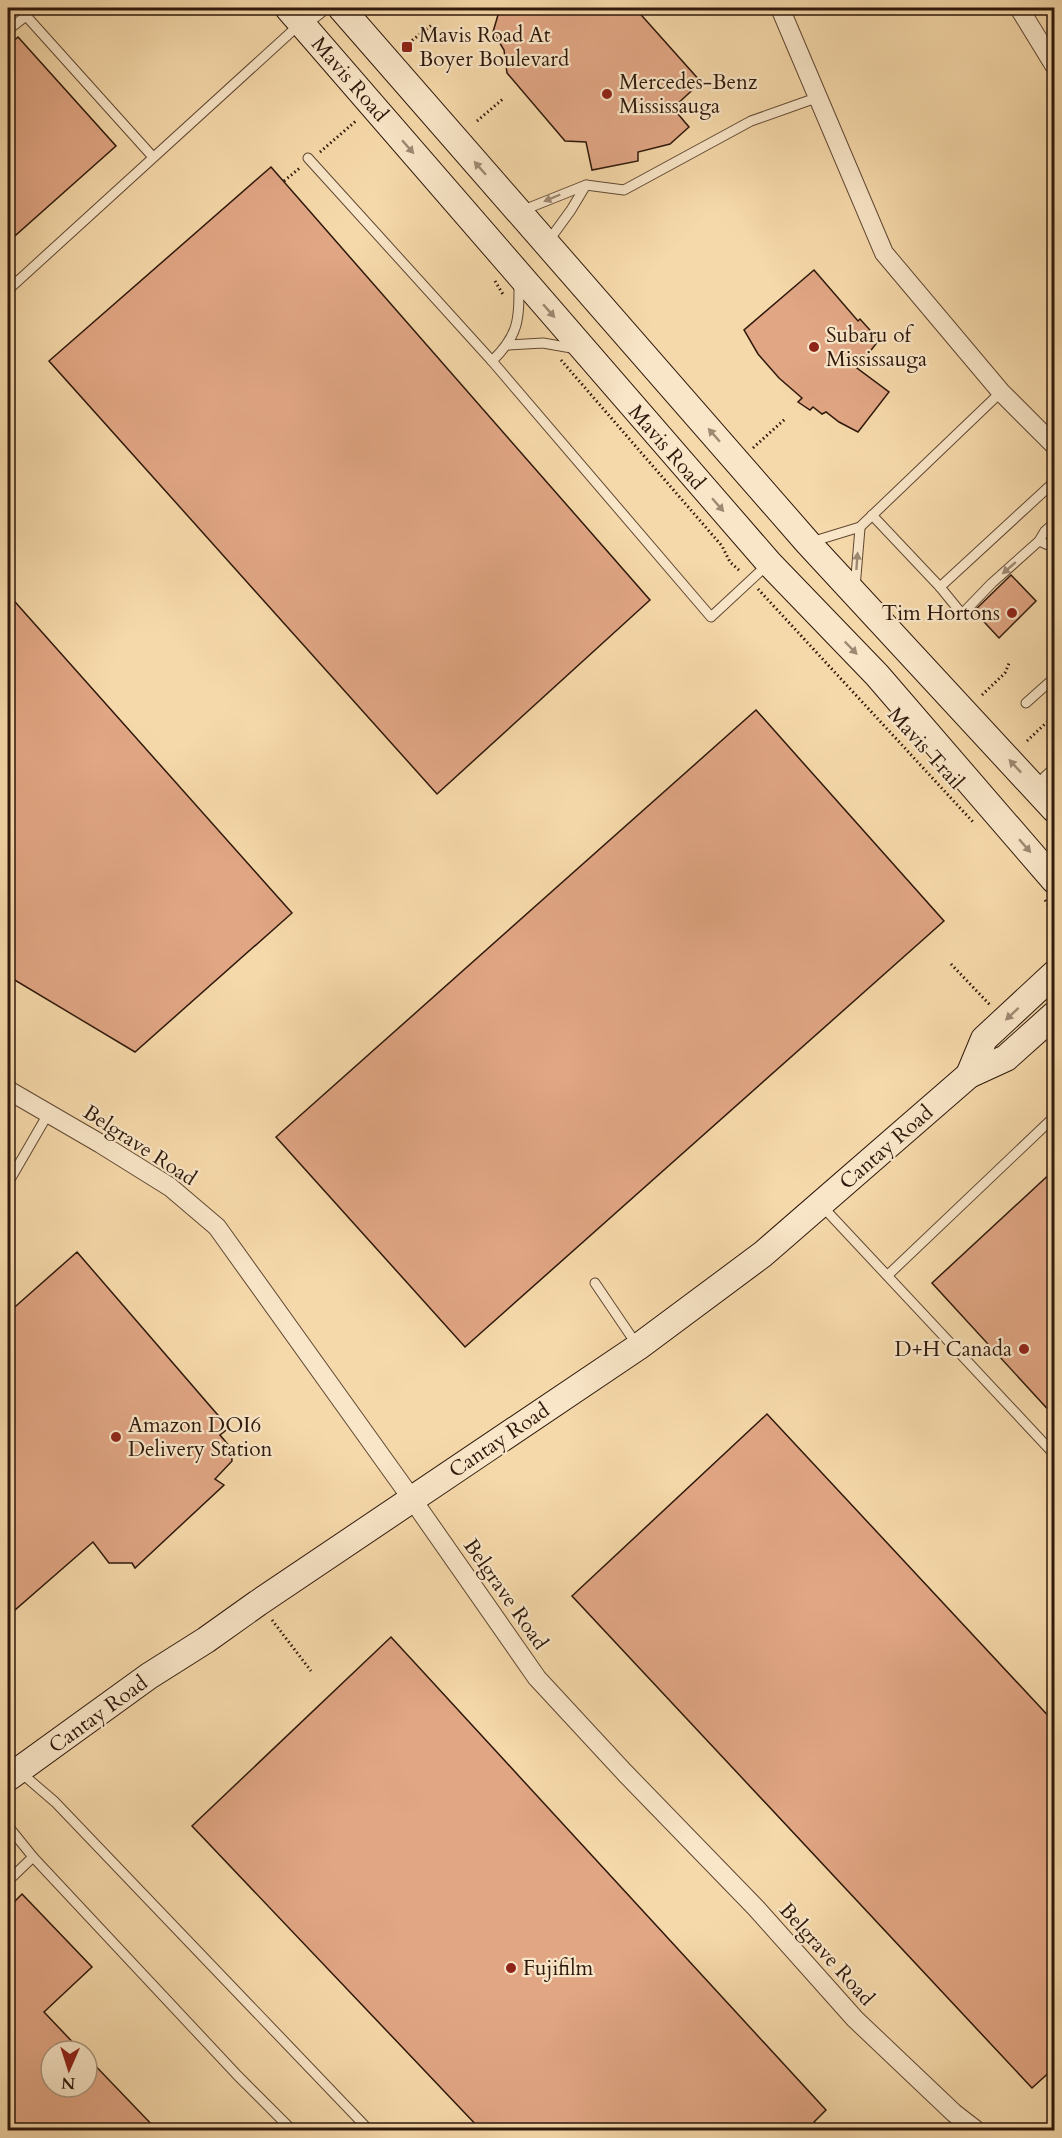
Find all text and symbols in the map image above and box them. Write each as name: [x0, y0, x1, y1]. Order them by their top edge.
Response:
place label: Mavis Road At Boyer Boulevard: [419, 21, 569, 74]
street label: Mavis Road: [304, 30, 395, 128]
marker: Mavis Road At Boyer Boulevard: [400, 40, 414, 54]
place label: Mercedes-Benz Mississauga: [619, 68, 758, 121]
marker: Mercedes-Benz Mississauga: [600, 87, 614, 101]
one-way arrow: [401, 139, 414, 154]
one-way arrow: [474, 161, 487, 176]
one-way arrow: [543, 194, 561, 203]
one-way arrow: [542, 303, 555, 318]
place label: Subaru of Mississauga: [826, 321, 927, 374]
marker: Subaru of Mississauga: [807, 340, 821, 354]
street label: Mavis Road: [621, 398, 712, 496]
one-way arrow: [708, 428, 721, 443]
one-way arrow: [711, 497, 724, 512]
one-way arrow: [852, 551, 862, 570]
one-way arrow: [1001, 561, 1017, 574]
place label: Tim Hortons: [882, 599, 1000, 628]
marker: Tim Hortons: [1005, 606, 1019, 620]
one-way arrow: [844, 641, 858, 656]
street label: Mavis Trail: [881, 701, 970, 796]
one-way arrow: [1009, 759, 1022, 774]
one-way arrow: [1018, 838, 1031, 853]
one-way arrow: [1004, 1007, 1019, 1021]
street label: Belgrave Road: [77, 1098, 202, 1193]
street label: Cantay Road: [833, 1098, 939, 1196]
place label: D+H Canada: [895, 1335, 1012, 1364]
marker: D+H Canada: [1017, 1342, 1031, 1356]
street label: Cantay Road: [443, 1396, 555, 1485]
place label: Amazon DOI6 Delivery Station: [128, 1411, 273, 1464]
marker: Amazon DOI6 Delivery Station: [109, 1430, 123, 1444]
street label: Belgrave Road: [457, 1533, 555, 1656]
street label: Cantay Road: [43, 1669, 154, 1760]
street label: Belgrave Road: [772, 1896, 881, 2012]
place label: Fujifilm: [523, 1954, 593, 1983]
marker: Fujifilm: [504, 1961, 518, 1975]
north arrow: [39, 2039, 99, 2099]
text: N: [61, 2072, 76, 2094]

